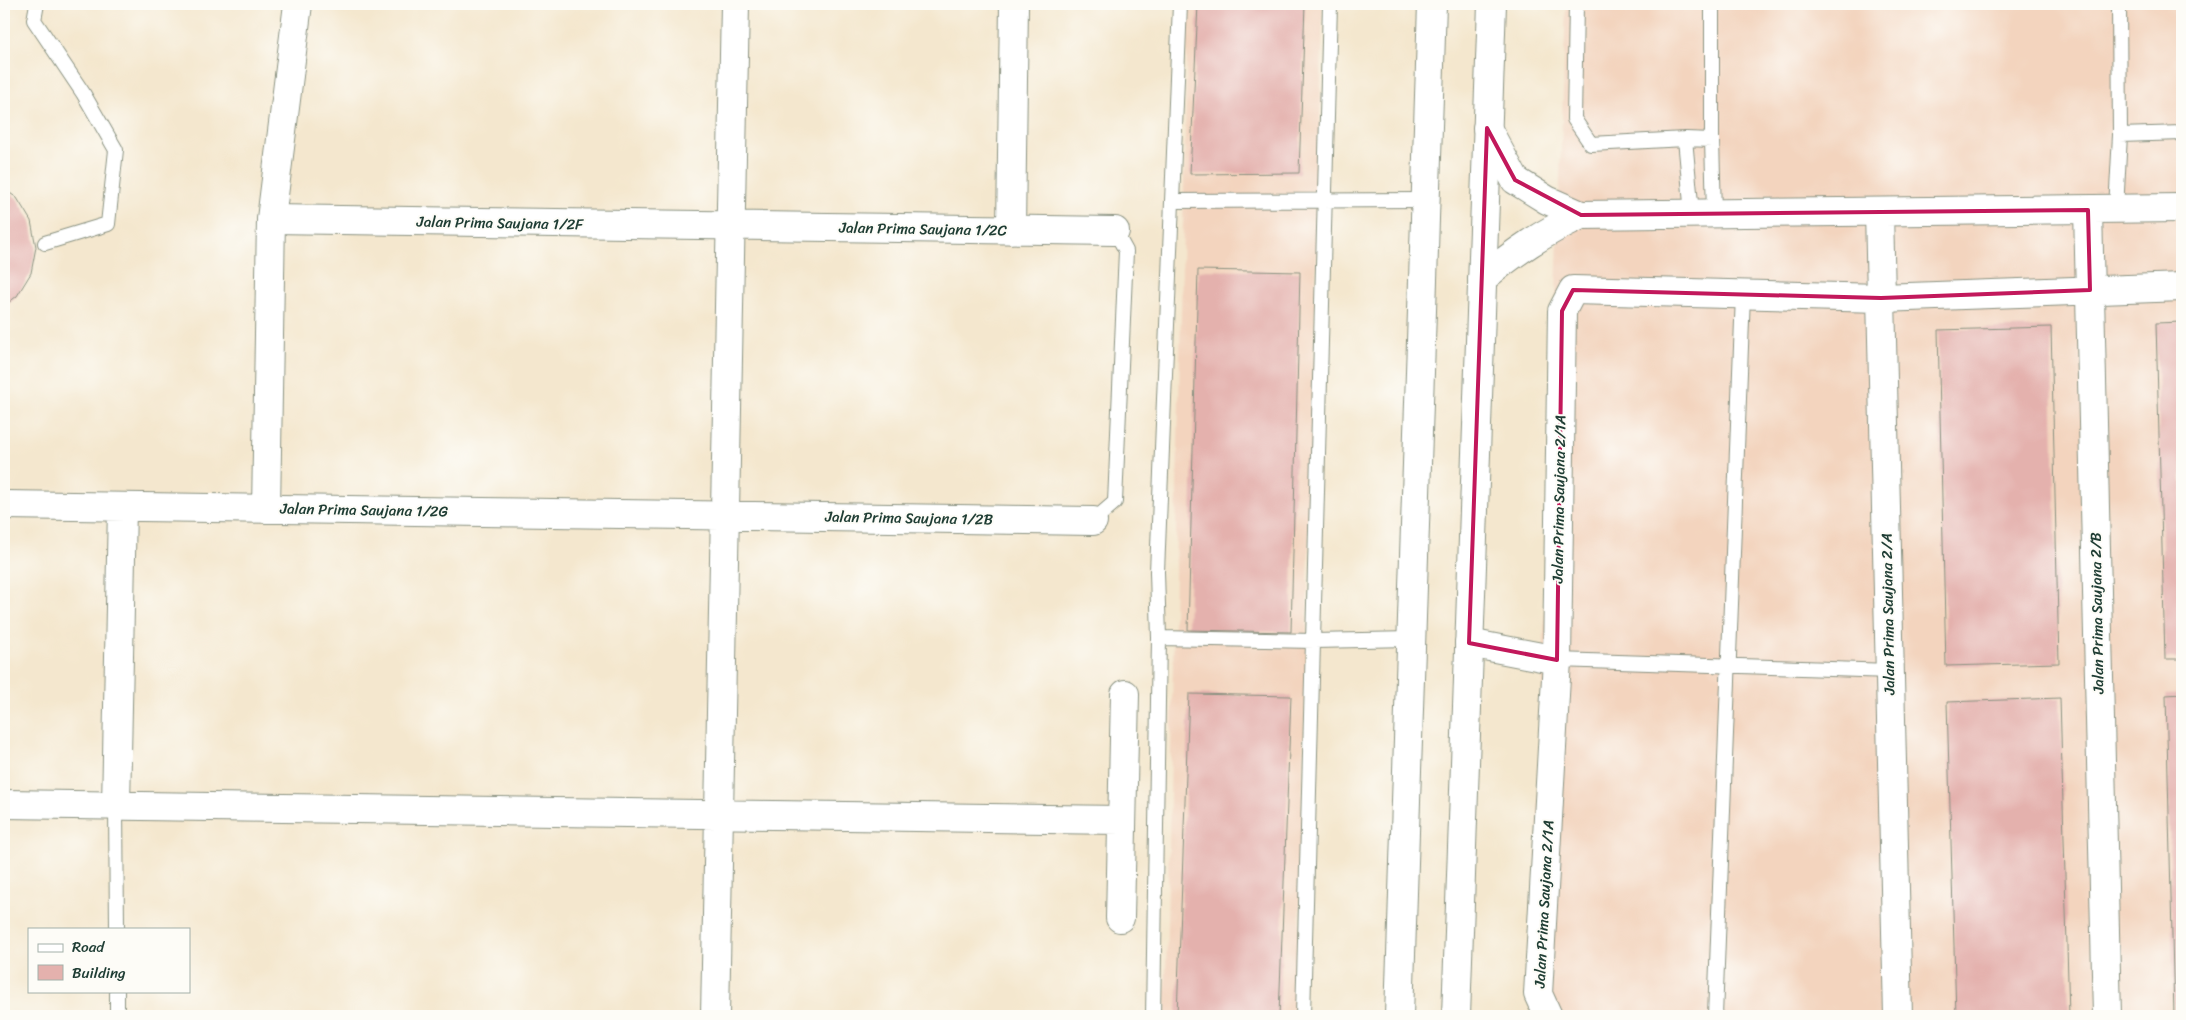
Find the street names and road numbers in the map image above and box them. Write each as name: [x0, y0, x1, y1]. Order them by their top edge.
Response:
street label: Jalan Prima Saujana 1/2F: [415, 209, 584, 237]
street label: Jalan Prima Saujana 1/2C: [838, 215, 1008, 243]
street label: Jalan Prima Saujana 2/1A: [1545, 415, 1573, 584]
street label: Jalan Prima Saujana 1/2G: [279, 496, 449, 524]
street label: Jalan Prima Saujana 1/2B: [824, 504, 994, 532]
street label: Jalan Prima Saujana 2/B: [2083, 531, 2111, 695]
street label: Jalan Prima Saujana 2/A: [1874, 533, 1902, 696]
street label: Jalan Prima Saujana 2/1A: [1527, 819, 1561, 990]

